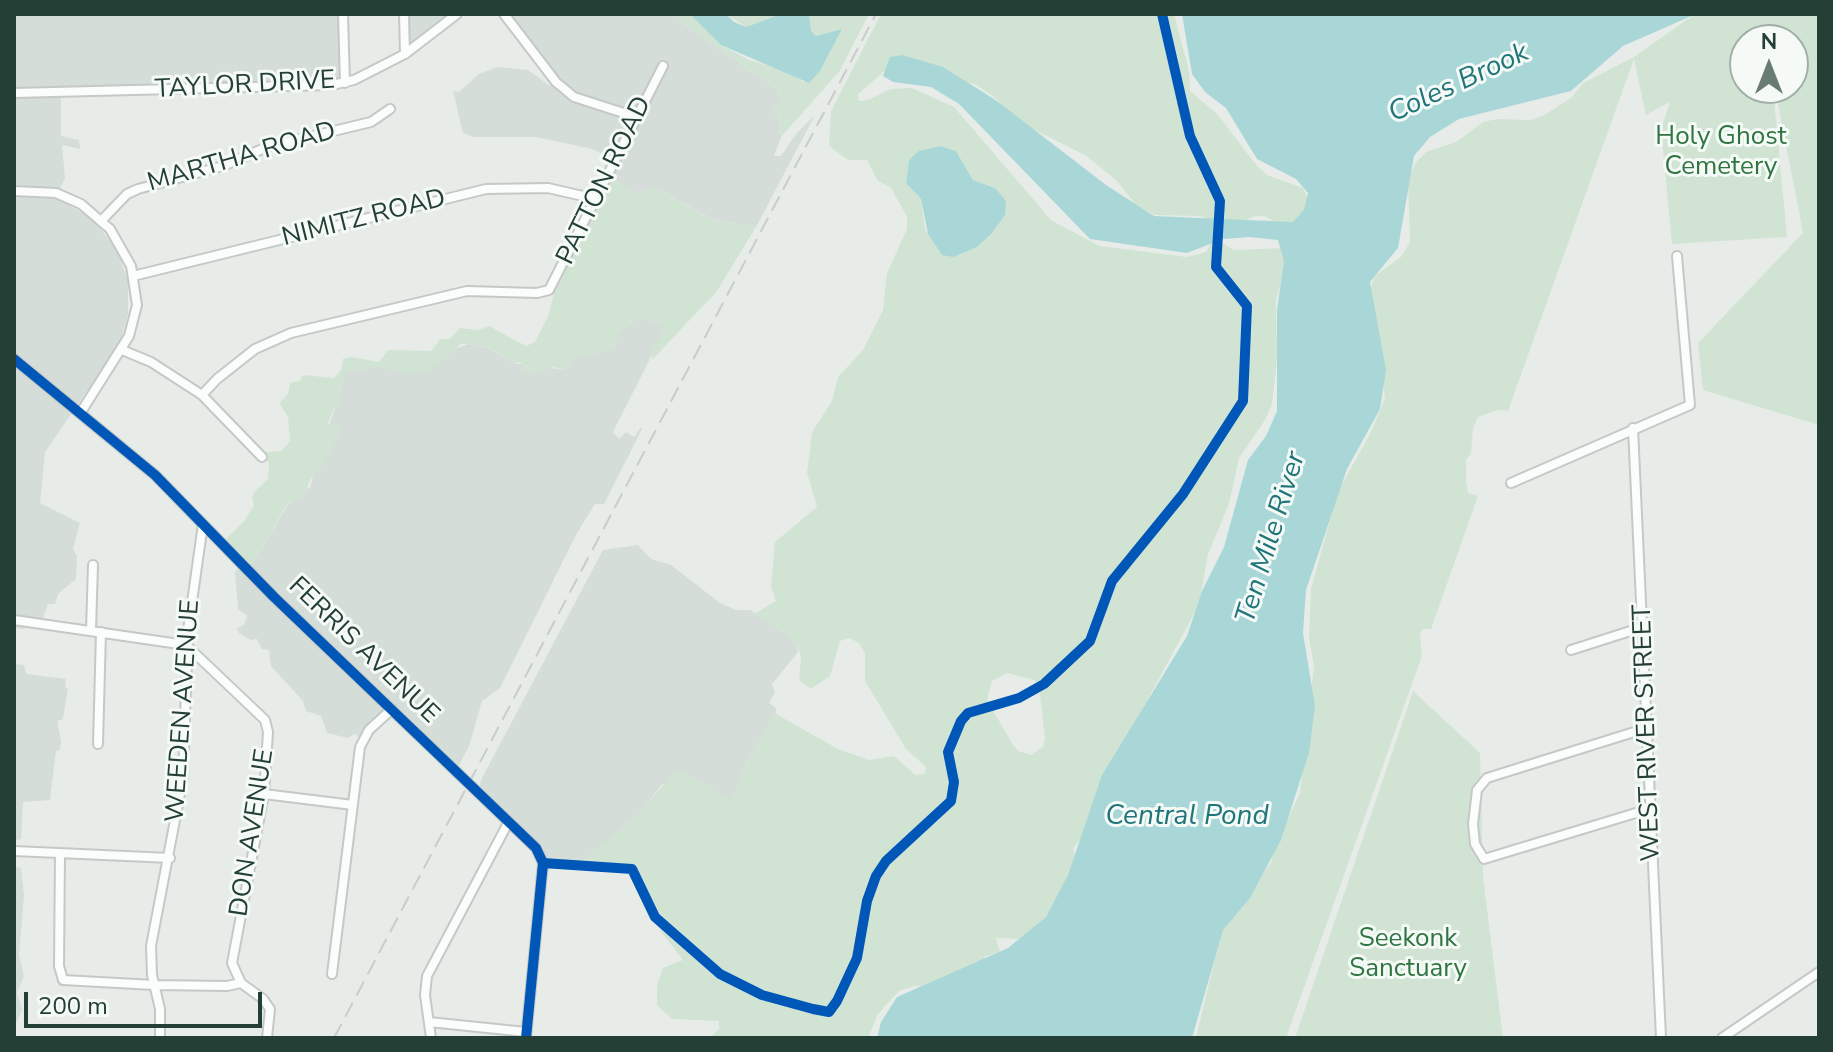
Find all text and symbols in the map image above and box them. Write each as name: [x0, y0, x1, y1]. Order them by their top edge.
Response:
north arrow: [1729, 24, 1809, 104]
text: N: [1761, 27, 1777, 57]
water label: Coles Brook: [1383, 37, 1535, 131]
street label: TAYLOR DRIVE: [154, 66, 336, 106]
street label: PATTON ROAD: [551, 92, 659, 270]
street label: MARTHA ROAD: [144, 116, 340, 200]
park label: Holy Ghost Cemetery: [1655, 122, 1787, 184]
street label: NIMITZ ROAD: [279, 184, 449, 254]
water label: Ten Mile River: [1230, 448, 1314, 628]
street label: FERRIS AVENUE: [281, 571, 445, 731]
street label: WEEDEN AVENUE: [161, 599, 207, 823]
street label: WEST RIVER STREET: [1628, 604, 1668, 862]
street label: DON AVENUE: [224, 747, 282, 919]
water label: Central Pond: [1105, 800, 1269, 834]
park label: Seekonk Sanctuary: [1349, 924, 1467, 986]
scale bar: [28, 976, 266, 1026]
text: 200 m: [38, 990, 108, 1022]

